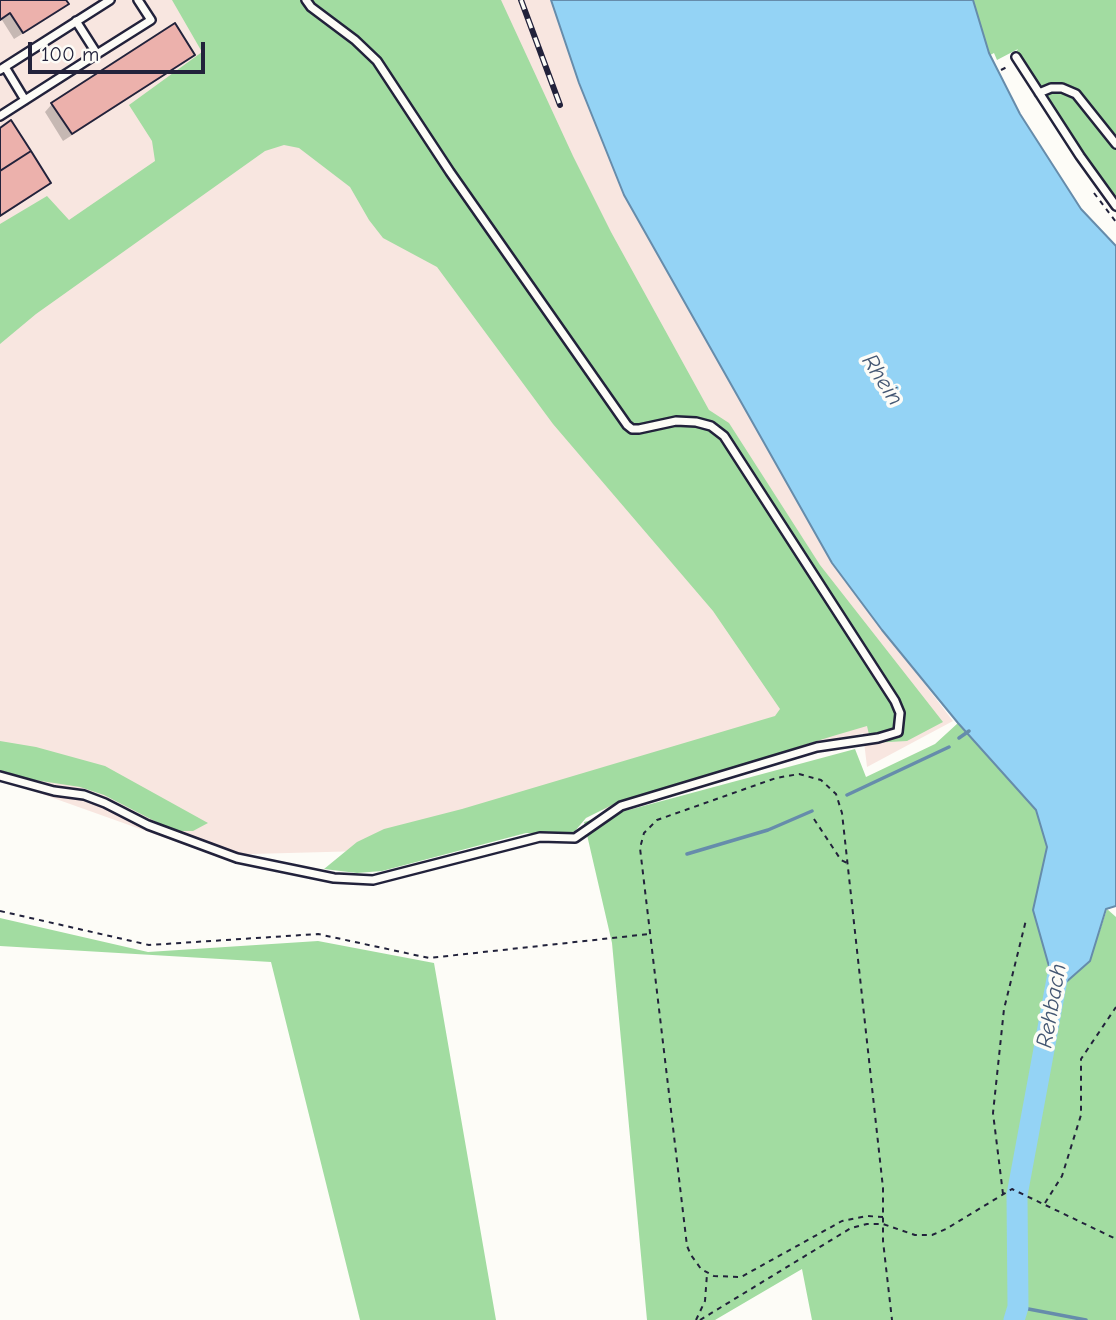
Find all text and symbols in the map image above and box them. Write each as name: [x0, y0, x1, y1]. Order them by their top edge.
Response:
scale bar: [32, 28, 208, 72]
text: 100 m: [41, 42, 99, 66]
water label: Rhein: [855, 349, 909, 411]
water label: Rehbach: [1031, 962, 1073, 1050]

